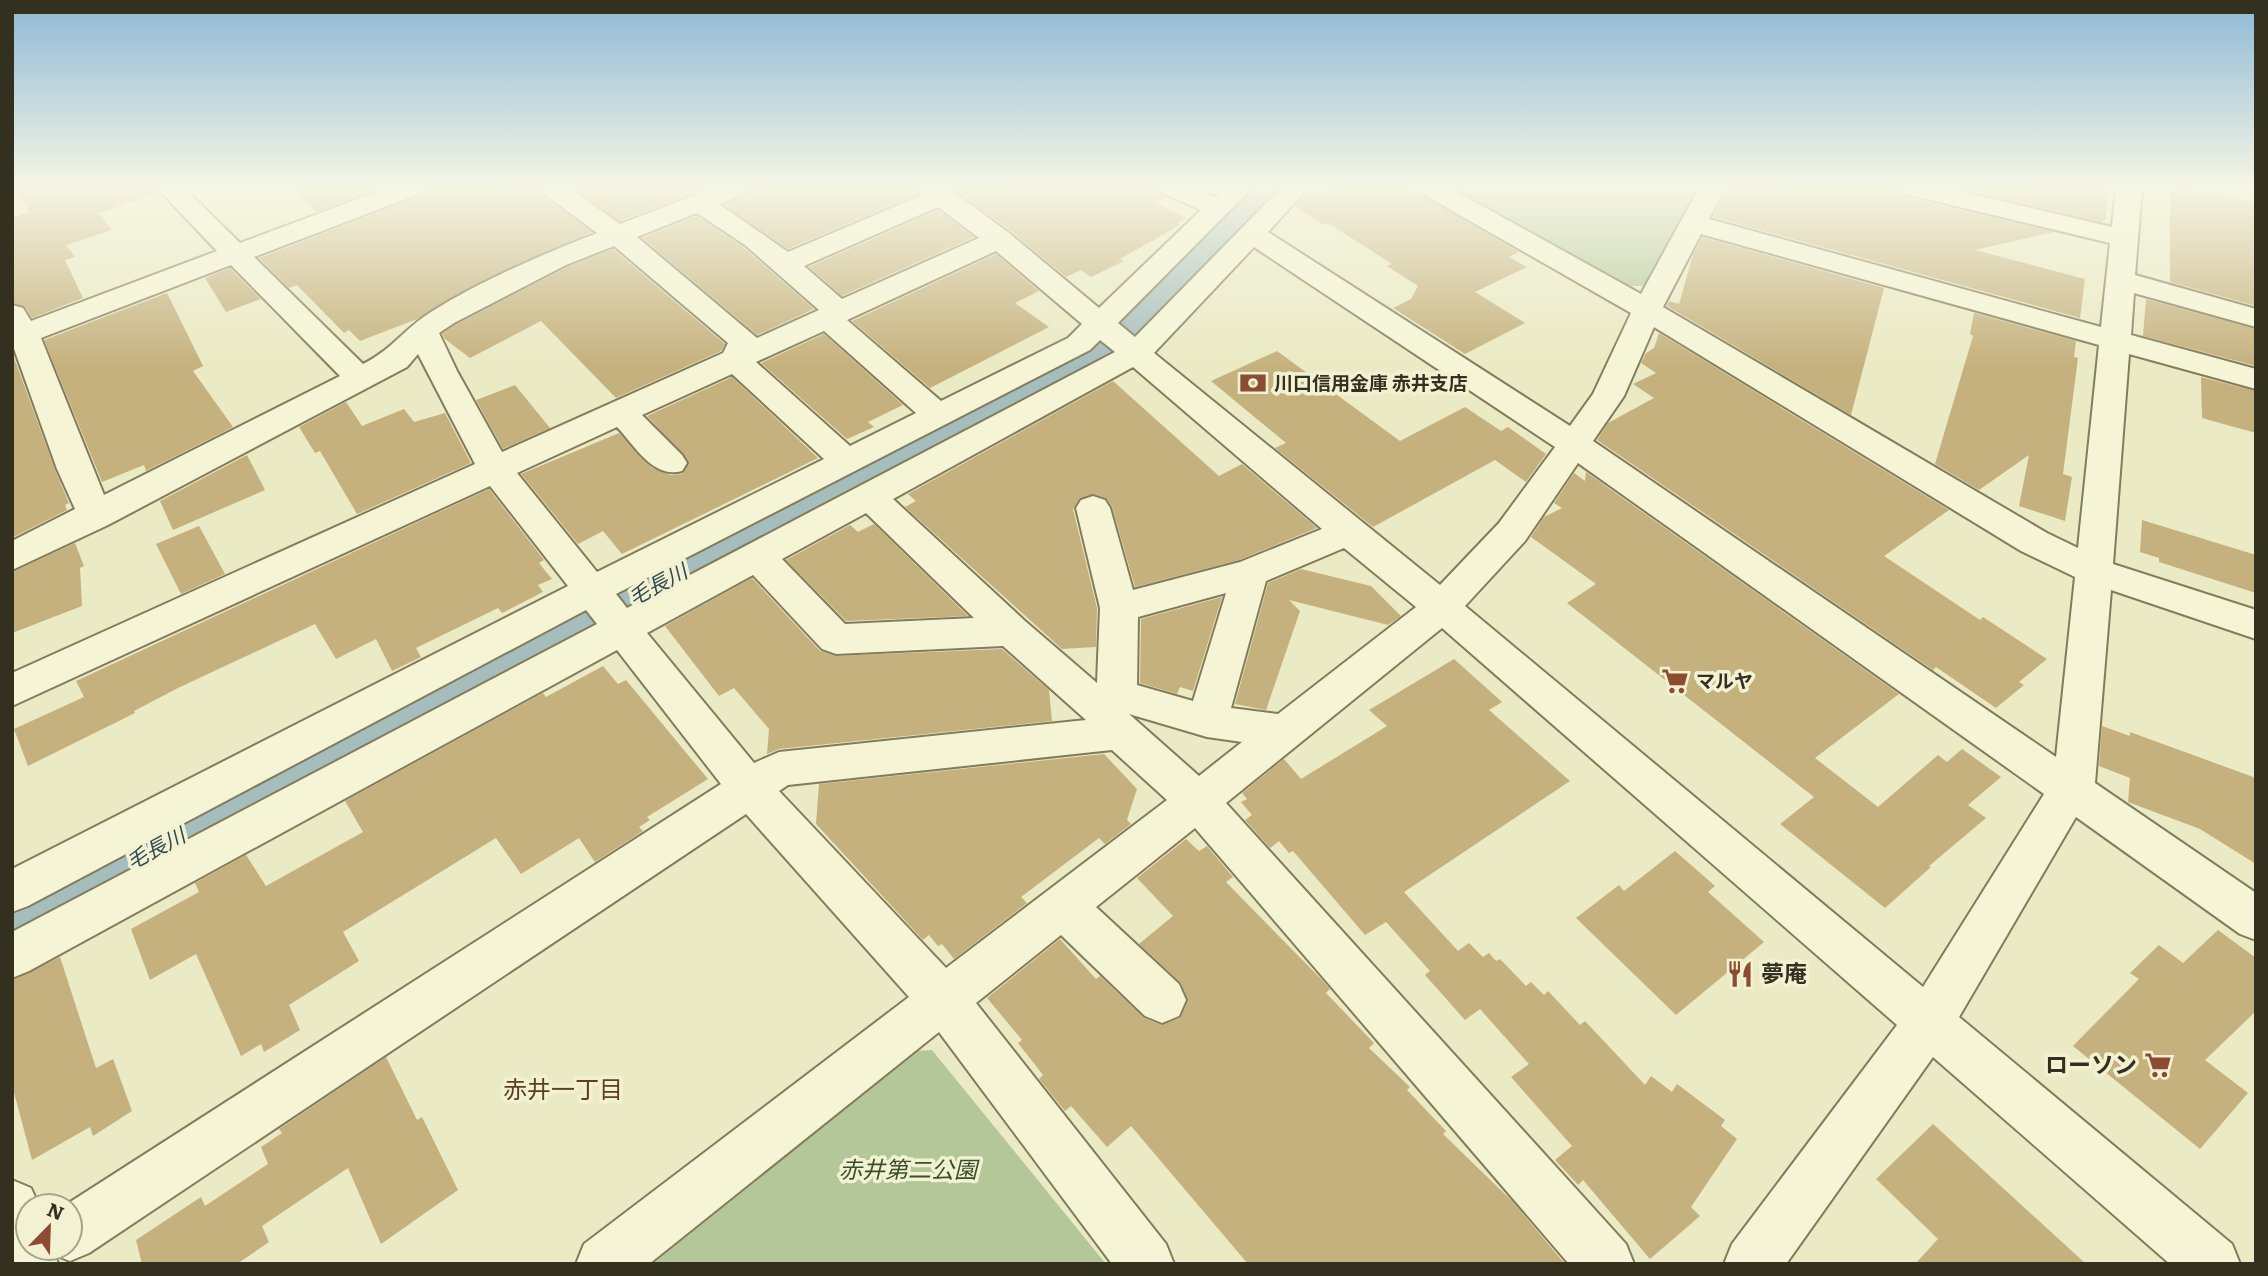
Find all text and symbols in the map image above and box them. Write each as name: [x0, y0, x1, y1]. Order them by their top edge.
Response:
bank icon: 川口信用金庫 赤井支店: [1238, 368, 1268, 398]
place label: 川口信用金庫 赤井支店: [1274, 368, 1468, 396]
water label: 毛長川: [622, 553, 694, 611]
supermarket icon: マルヤ: [1660, 666, 1690, 696]
place label: マルヤ: [1696, 666, 1753, 694]
water label: 毛長川: [120, 817, 192, 875]
place label: 夢庵: [1761, 955, 1807, 989]
restaurant icon: 夢庵: [1725, 959, 1755, 989]
place label: ローソン: [2045, 1046, 2137, 1080]
supermarket icon: ローソン: [2143, 1050, 2173, 1080]
district label: 赤井一丁目: [503, 1070, 623, 1105]
park label: 赤井第二公園: [839, 1151, 980, 1185]
north arrow: [14, 1192, 84, 1262]
text: N: [43, 1194, 69, 1226]

